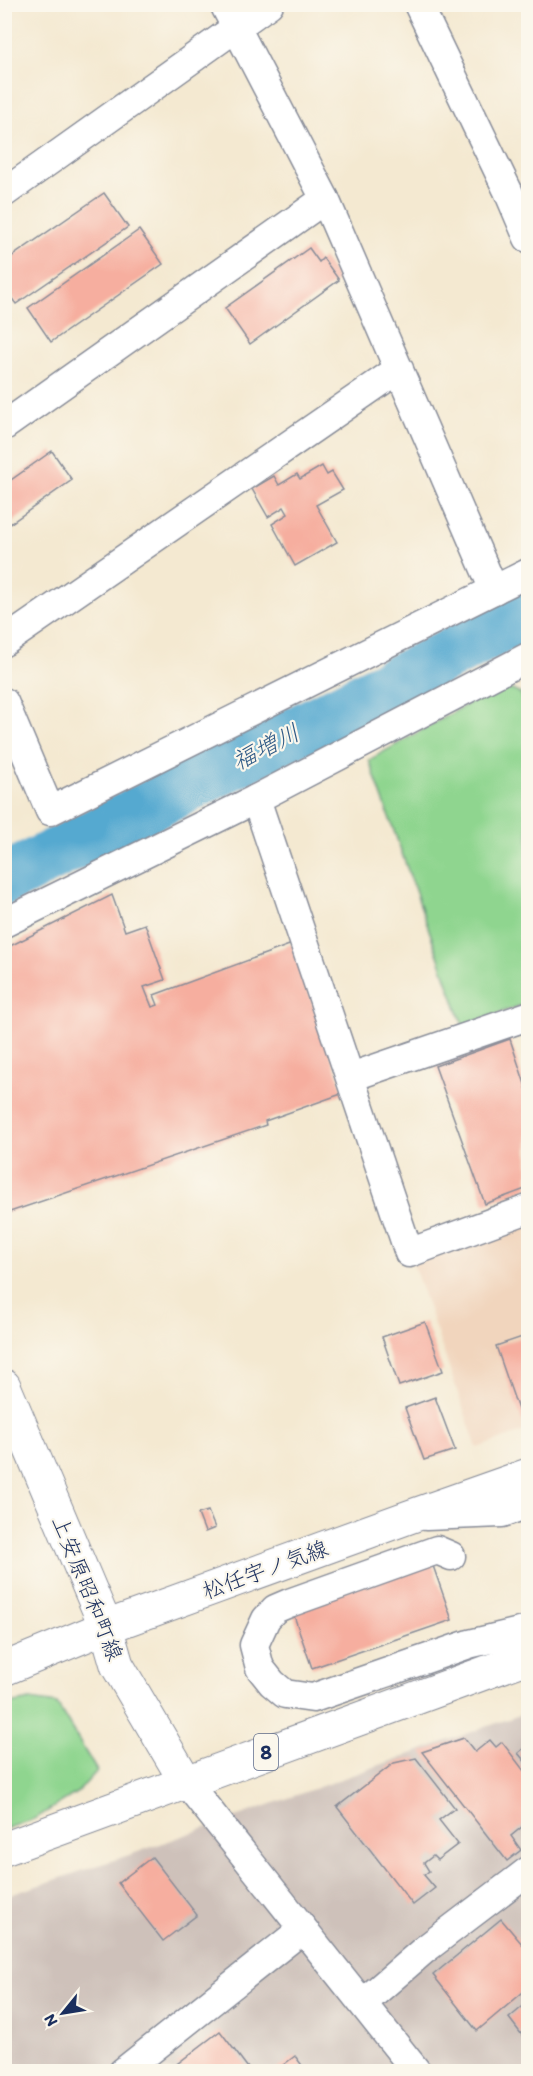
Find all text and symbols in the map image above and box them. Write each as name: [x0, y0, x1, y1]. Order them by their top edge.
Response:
water label: 福増川: [227, 717, 304, 776]
street label: 上安原昭和町線: [46, 1512, 129, 1665]
street label: 松任宇ノ気線: [199, 1534, 332, 1605]
road number: 8: [254, 1734, 278, 1770]
north arrow: [33, 1983, 93, 2043]
text: N: [40, 2011, 61, 2030]

